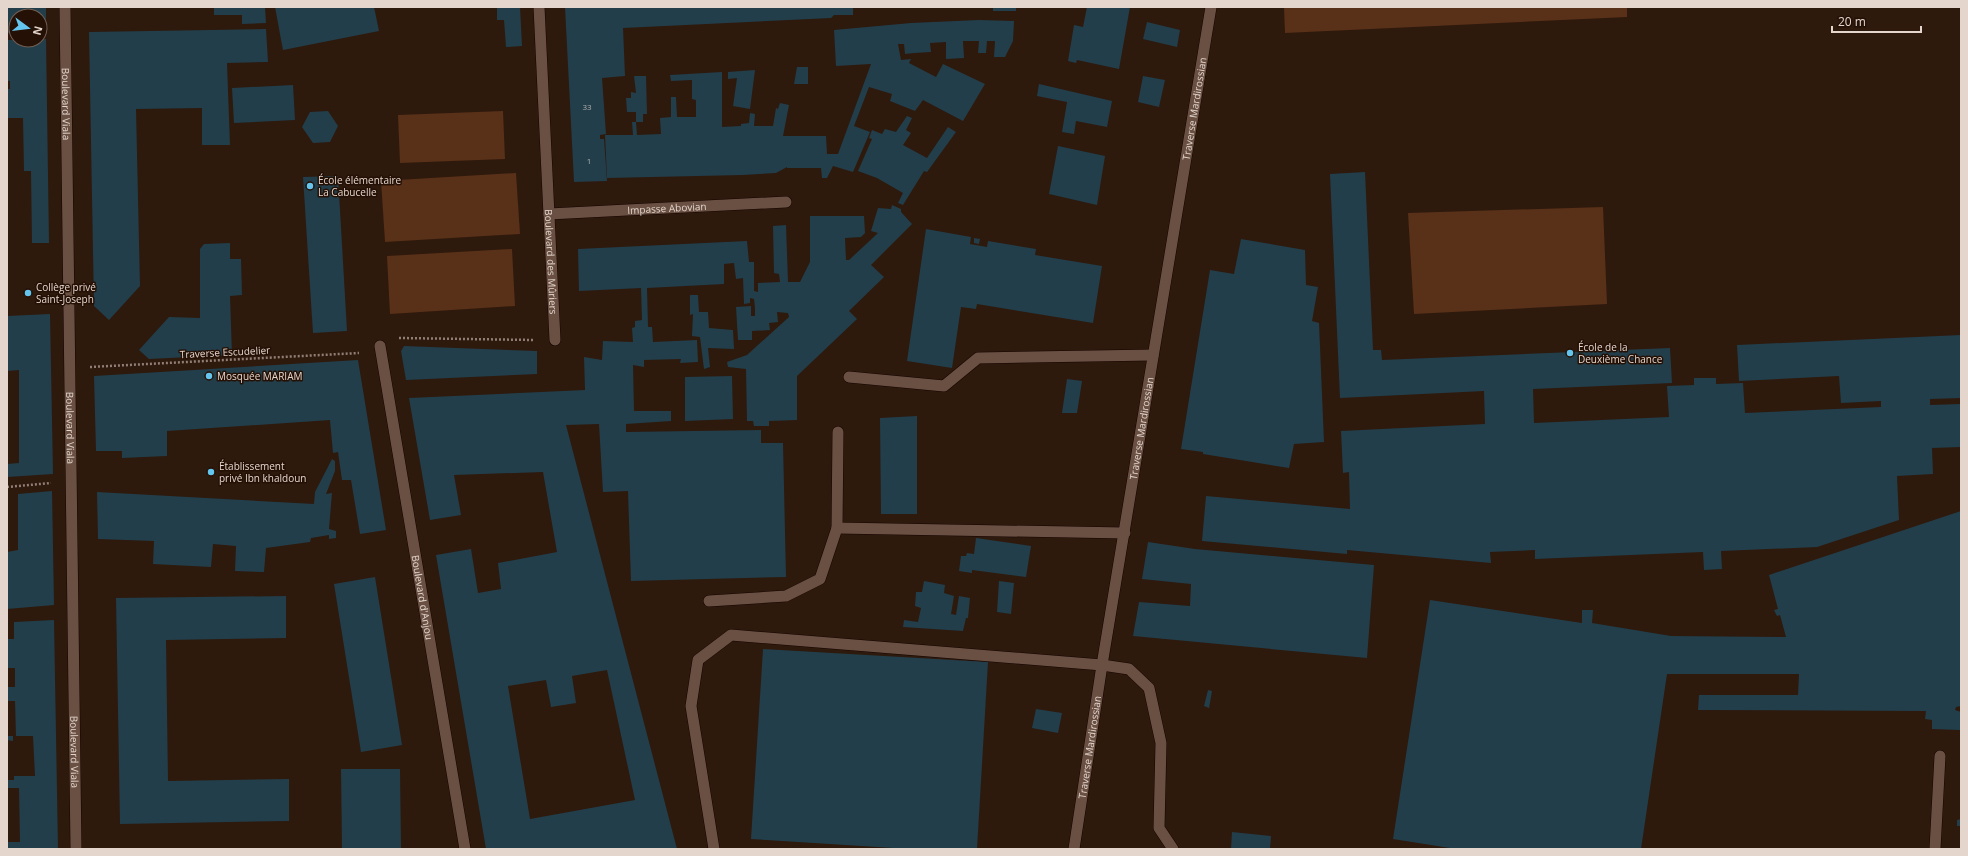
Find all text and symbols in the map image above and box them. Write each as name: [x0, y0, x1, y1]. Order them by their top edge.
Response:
north arrow: [8, 8, 48, 48]
scale bar: [1832, 8, 1921, 34]
text: 20 m: [1838, 13, 1866, 30]
text: N: [30, 24, 47, 37]
street label: Traverse Mardirossian: [1179, 56, 1210, 161]
street label: Boulevard Viala: [59, 68, 74, 140]
house number: 33: [582, 101, 592, 112]
house number: 1: [587, 155, 591, 166]
place label: École élémentaire La Cabucelle: [318, 173, 402, 199]
marker: École élémentaire La Cabucelle: [305, 181, 315, 191]
street label: Impasse Abovian: [627, 199, 707, 217]
street label: Boulevard des Mûriers: [542, 209, 561, 315]
place label: Collège privé Saint-Joseph: [36, 280, 96, 306]
marker: Collège privé Saint-Joseph: [23, 288, 33, 298]
place label: École de la Deuxième Chance: [1578, 340, 1663, 366]
street label: Traverse Escudelier: [179, 343, 271, 361]
marker: École de la Deuxième Chance: [1565, 348, 1575, 358]
place label: Mosquée MARIAM: [217, 369, 302, 383]
marker: Mosquée MARIAM: [204, 371, 214, 381]
street label: Traverse Mardirossian: [1126, 376, 1157, 481]
street label: Boulevard Viala: [63, 392, 78, 464]
place label: Établissement privé Ibn khaldoun: [219, 459, 306, 485]
marker: Établissement privé Ibn khaldoun: [206, 467, 216, 477]
street label: Boulevard d'Anjou: [408, 554, 437, 641]
street label: Traverse Mardirossian: [1075, 695, 1104, 800]
street label: Boulevard Viala: [67, 716, 82, 788]

